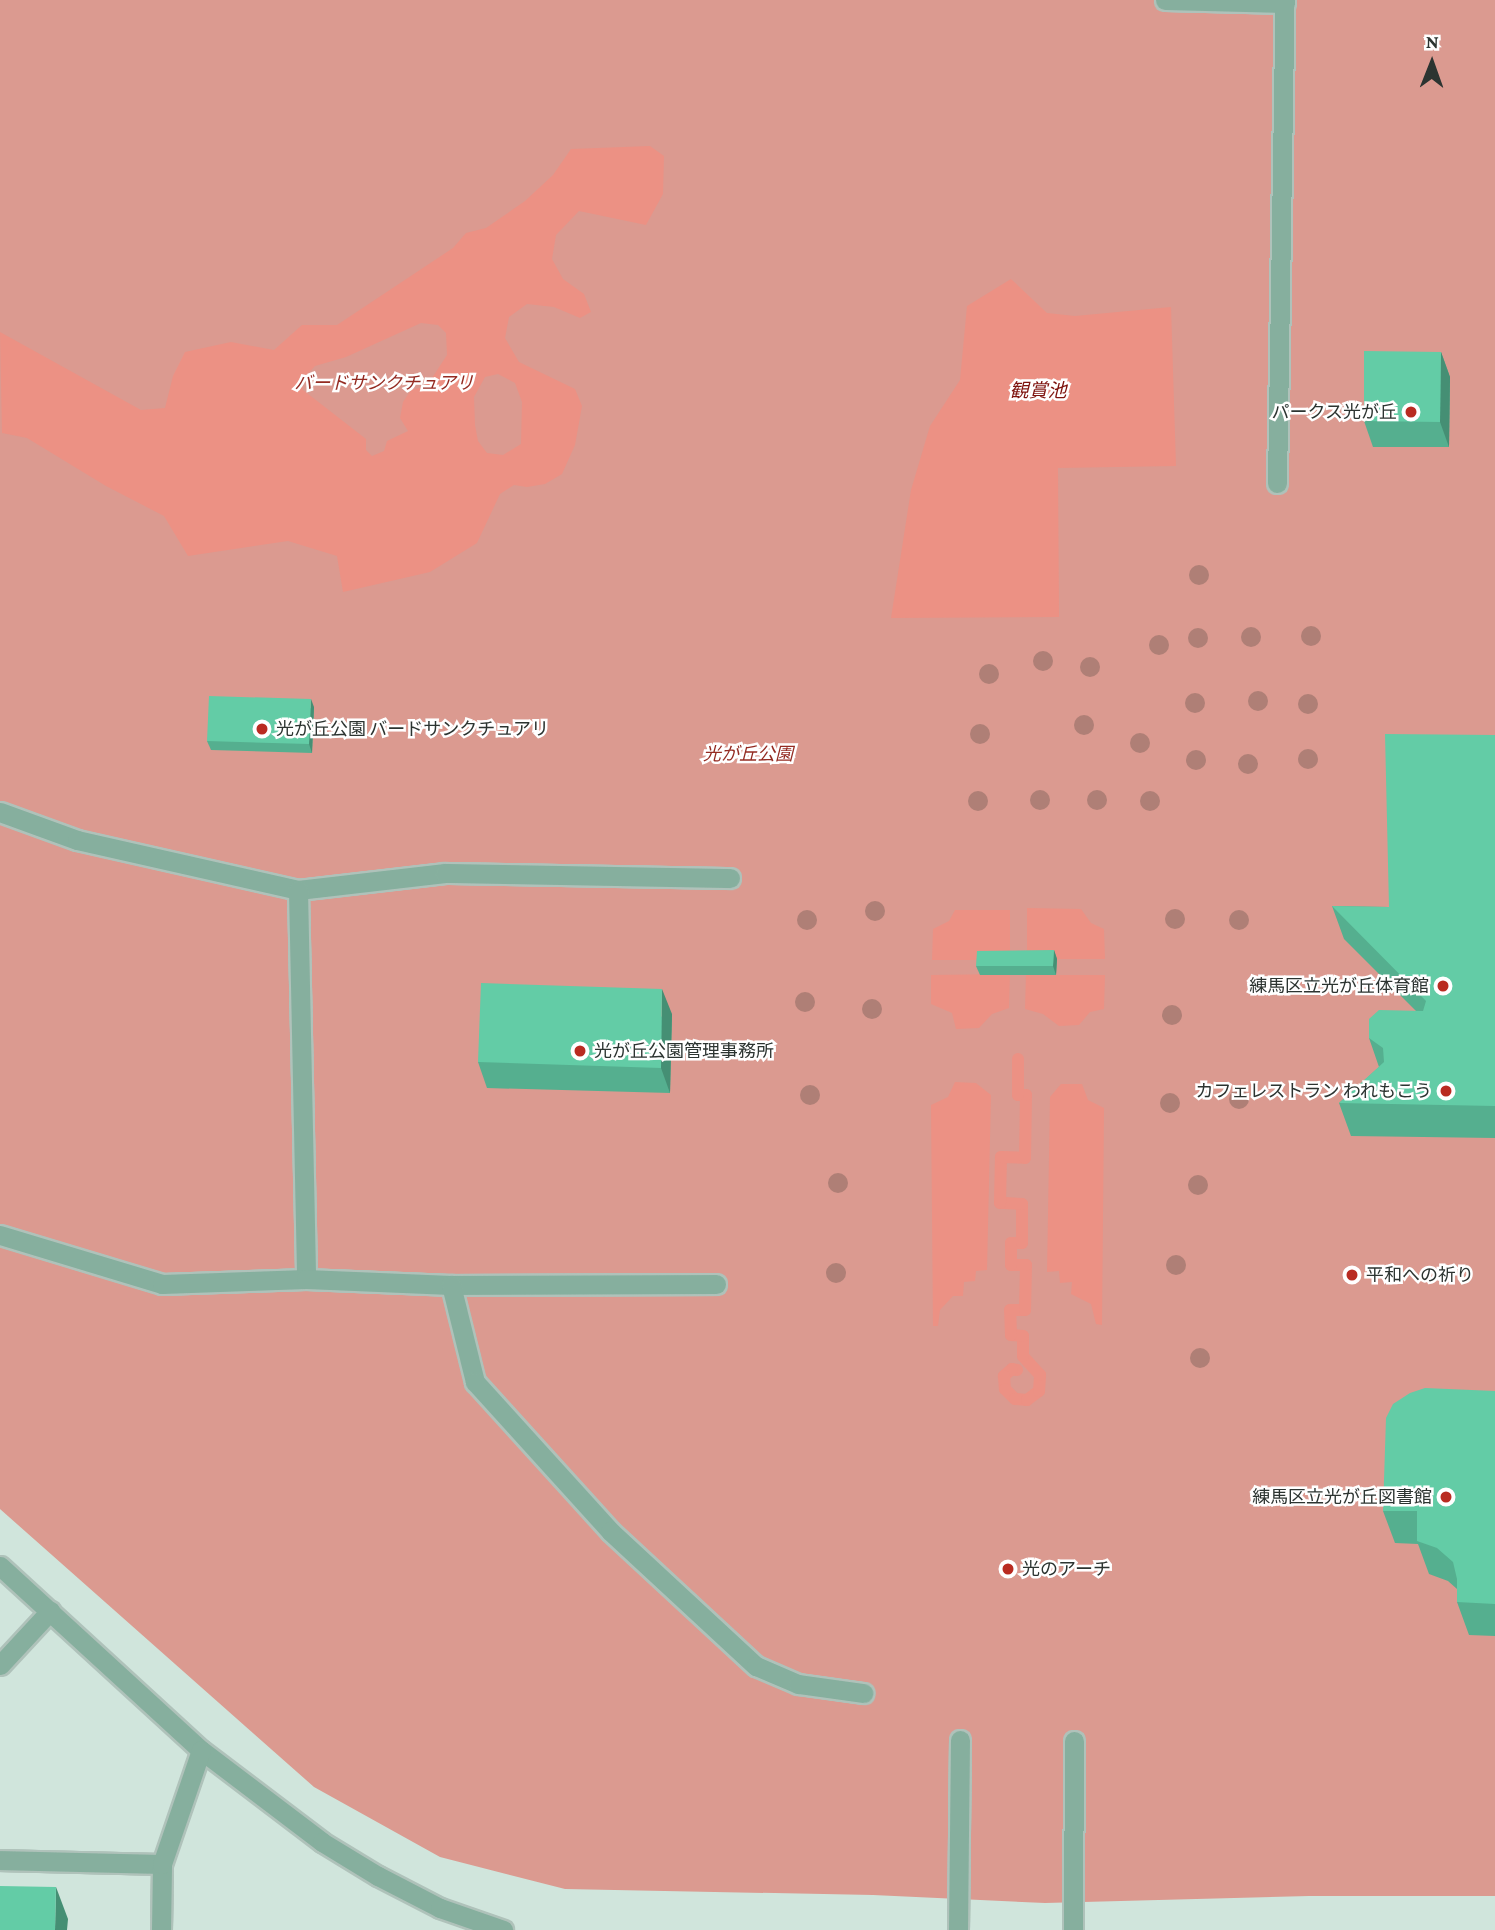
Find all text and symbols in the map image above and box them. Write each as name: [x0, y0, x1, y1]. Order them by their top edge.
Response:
north arrow: [1397, 28, 1467, 98]
text: N: [1426, 31, 1439, 52]
park label: バードサンクチュアリ: [294, 372, 474, 394]
water label: 観賞池: [1010, 380, 1066, 402]
place label: パークス光が丘: [1271, 401, 1397, 423]
marker: パークス光が丘: [1403, 404, 1419, 420]
place label: 光が丘公園 バードサンクチュアリ: [276, 718, 549, 740]
marker: 光が丘公園 バードサンクチュアリ: [254, 721, 270, 737]
park label: 光が丘公園: [703, 743, 793, 765]
place label: 練馬区立光が丘体育館: [1249, 975, 1429, 997]
marker: 練馬区立光が丘体育館: [1435, 978, 1451, 994]
place label: 光が丘公園管理事務所: [594, 1040, 774, 1062]
marker: 光が丘公園管理事務所: [572, 1043, 588, 1059]
place label: カフェレストラン われもこう: [1195, 1080, 1432, 1102]
marker: カフェレストラン われもこう: [1438, 1083, 1454, 1099]
place label: 平和への祈り: [1366, 1264, 1474, 1286]
marker: 平和への祈り: [1344, 1267, 1360, 1283]
place label: 練馬区立光が丘図書館: [1252, 1486, 1432, 1508]
marker: 練馬区立光が丘図書館: [1438, 1489, 1454, 1505]
place label: 光のアーチ: [1022, 1558, 1111, 1580]
marker: 光のアーチ: [1000, 1561, 1016, 1577]

